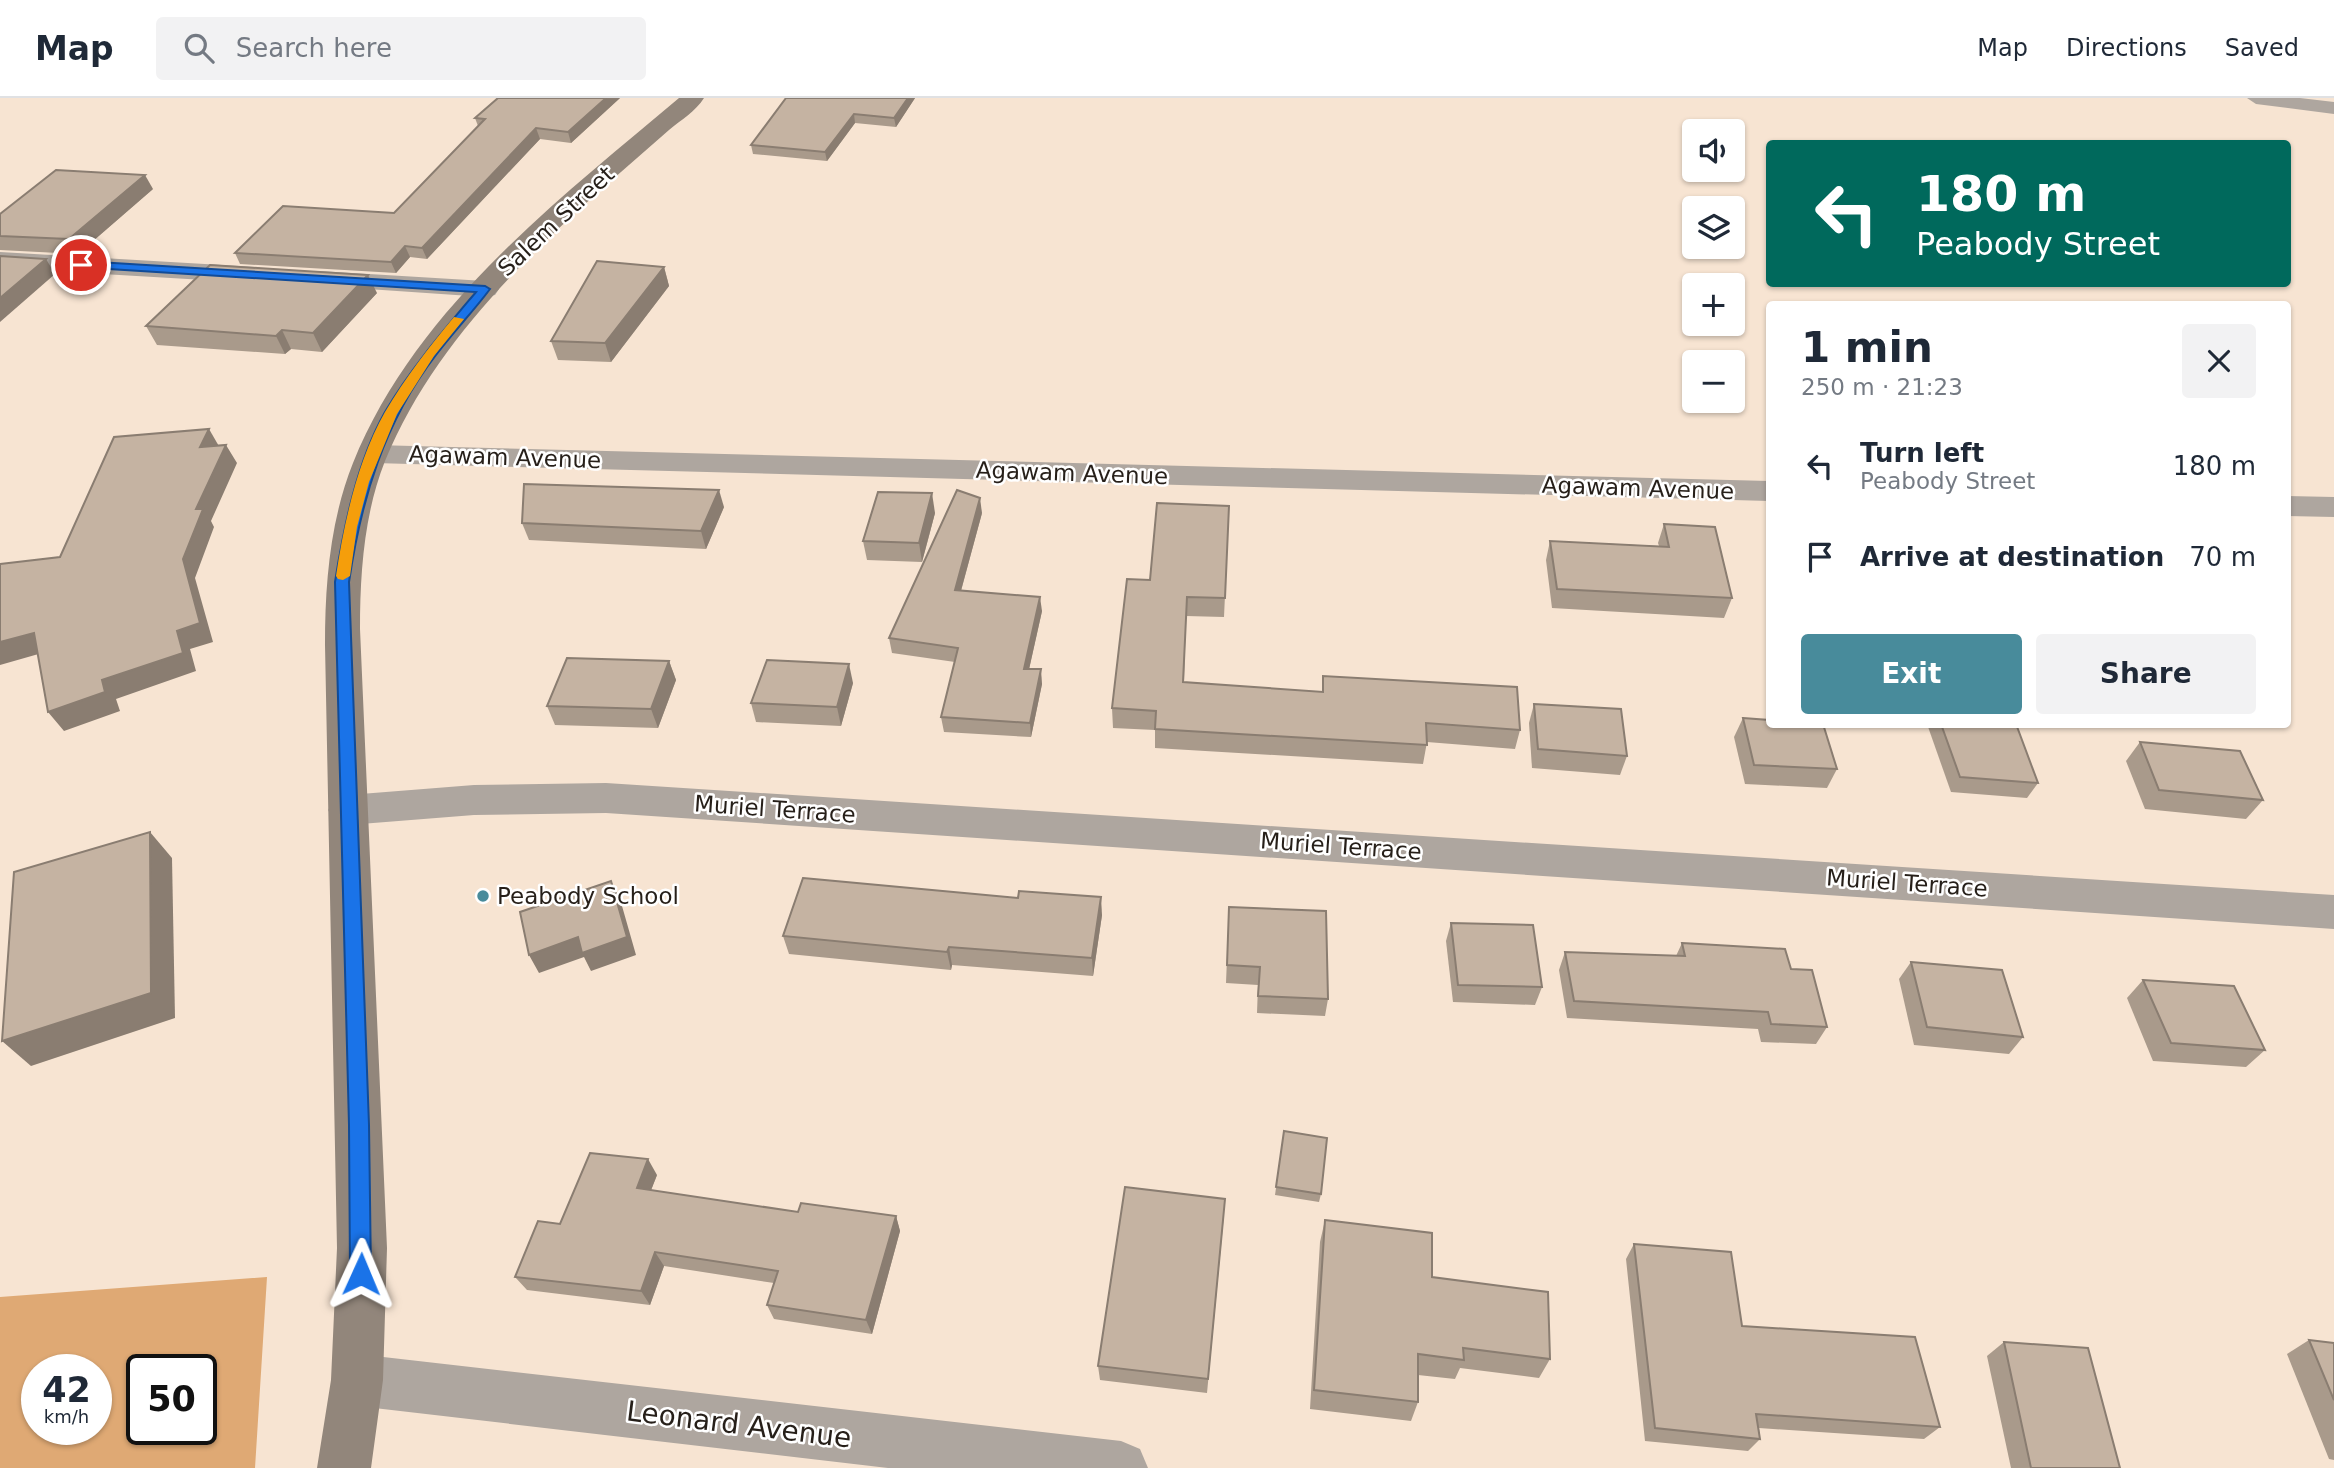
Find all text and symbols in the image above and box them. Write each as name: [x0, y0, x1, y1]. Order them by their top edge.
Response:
search box: [156, 17, 646, 80]
text: Map: [35, 29, 114, 68]
icon: search: [180, 29, 218, 67]
text: Search here: [236, 33, 392, 63]
text: Map: [1977, 34, 2028, 62]
text: Directions: [2066, 34, 2187, 62]
text: Saved: [2225, 34, 2299, 62]
map controls: [1682, 119, 1745, 413]
button: sound: [1682, 119, 1745, 182]
street label: Salem Street: [493, 161, 619, 281]
text: 180 m: [1916, 166, 2086, 223]
icon: left: [1801, 168, 1892, 259]
button: layers: [1682, 196, 1745, 259]
text: Peabody Street: [1916, 225, 2160, 263]
pin: [51, 235, 111, 295]
icon: arrive: [62, 246, 100, 284]
button: +: [1682, 273, 1745, 336]
text: 1 min: [1801, 323, 1933, 372]
button: close: [2182, 324, 2256, 398]
button: −: [1682, 350, 1745, 413]
text: 250 m · 21:23: [1801, 374, 1963, 400]
text: Turn left: [1860, 438, 1984, 468]
street label: Agawam Avenue: [408, 441, 602, 473]
icon: left: [1801, 447, 1839, 485]
text: 180 m: [2173, 451, 2256, 481]
street label: Agawam Avenue: [975, 457, 1169, 489]
text: Peabody Street: [1860, 468, 2035, 494]
street label: Agawam Avenue: [1541, 472, 1735, 504]
icon: arrive: [1801, 538, 1839, 576]
text: Arrive at destination: [1860, 542, 2164, 572]
text: 70 m: [2189, 542, 2256, 572]
button: Exit: [1801, 634, 2022, 714]
button: Share: [2036, 634, 2256, 714]
street label: Muriel Terrace: [693, 790, 857, 828]
street label: Muriel Terrace: [1259, 827, 1423, 865]
street label: Muriel Terrace: [1825, 864, 1989, 902]
place label: Peabody School: [497, 883, 679, 909]
marker: Peabody School: [475, 888, 491, 904]
position arrow: [324, 1237, 398, 1311]
speed limit sign: 50: [126, 1354, 217, 1445]
text: 42: [42, 1370, 91, 1410]
street label: Leonard Avenue: [625, 1394, 853, 1455]
text: km/h: [44, 1406, 89, 1427]

